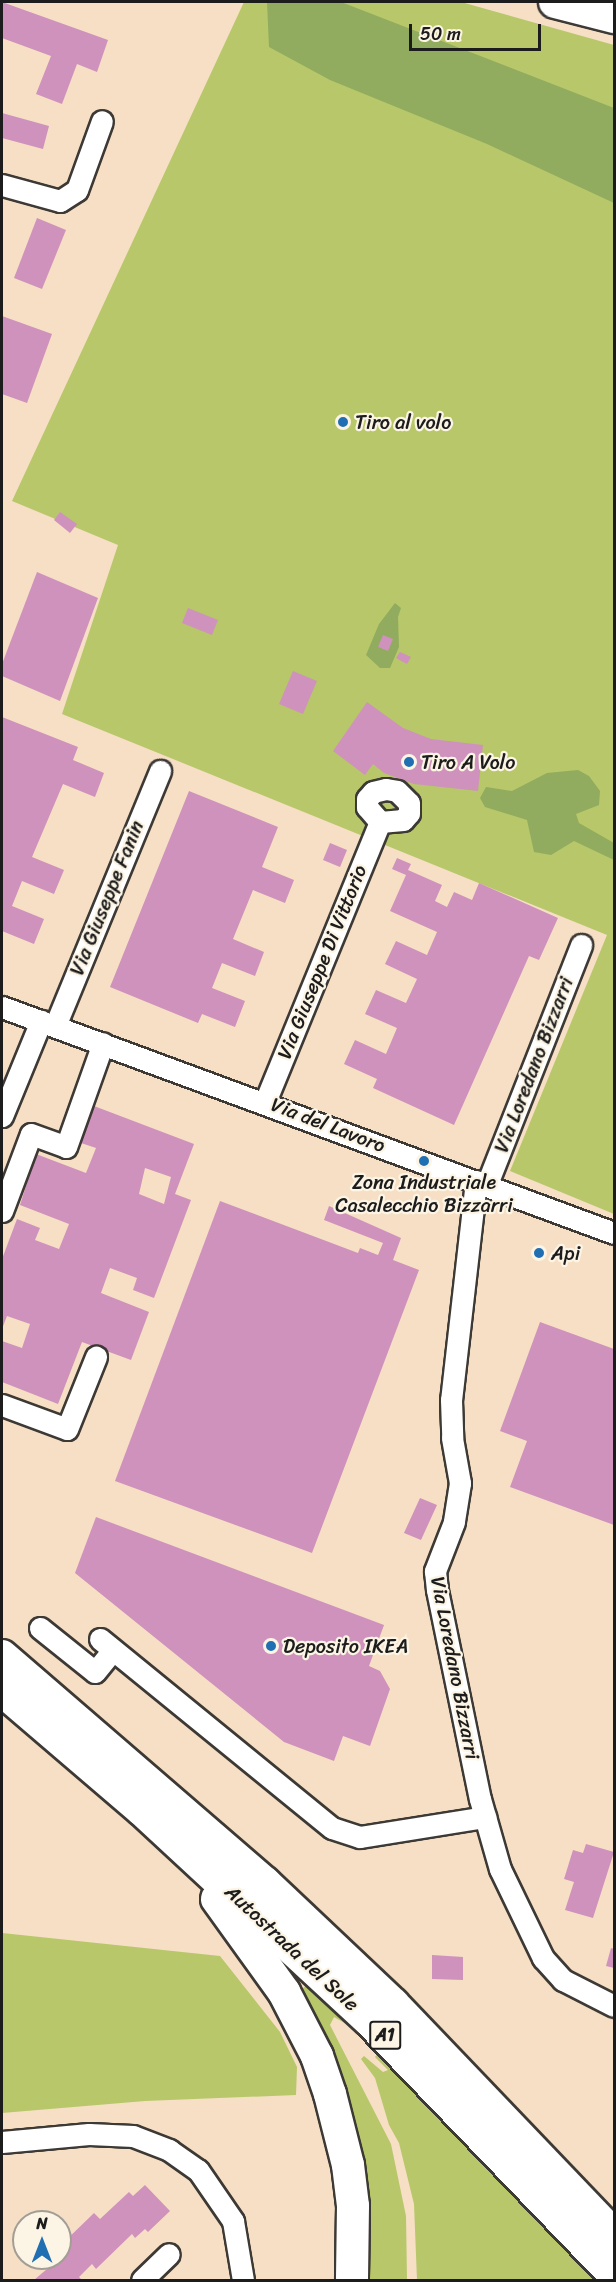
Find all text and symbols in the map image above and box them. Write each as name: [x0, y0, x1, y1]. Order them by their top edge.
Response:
scale bar: [412, 12, 544, 50]
text: 50 m: [420, 18, 461, 50]
place label: Tiro al volo: [355, 410, 451, 434]
marker: Tiro al volo: [336, 415, 350, 429]
place label: Tiro A Volo: [421, 750, 516, 774]
marker: Tiro A Volo: [402, 755, 416, 769]
street label: Via Giuseppe Fanin: [65, 817, 149, 979]
street label: Via Giuseppe Di Vittorio: [272, 861, 372, 1063]
street label: Via Loredano Bizzarri: [489, 974, 579, 1156]
street label: Via del Lavoro: [267, 1092, 389, 1158]
marker: Zona Industriale Casalecchio Bizzarri: [417, 1154, 431, 1168]
place label: Zona Industriale Casalecchio Bizzarri: [335, 1170, 513, 1217]
place label: Api: [551, 1241, 580, 1265]
marker: Api: [532, 1246, 546, 1260]
street label: Via Loredano Bizzarri: [425, 1574, 485, 1762]
place label: Deposito IKEA: [283, 1634, 408, 1658]
marker: Deposito IKEA: [264, 1639, 278, 1653]
street label: Autostrada del Sole: [220, 1880, 364, 2016]
road number: A1: [368, 2020, 402, 2050]
text: N: [36, 2209, 48, 2238]
north arrow: [12, 2210, 72, 2270]

